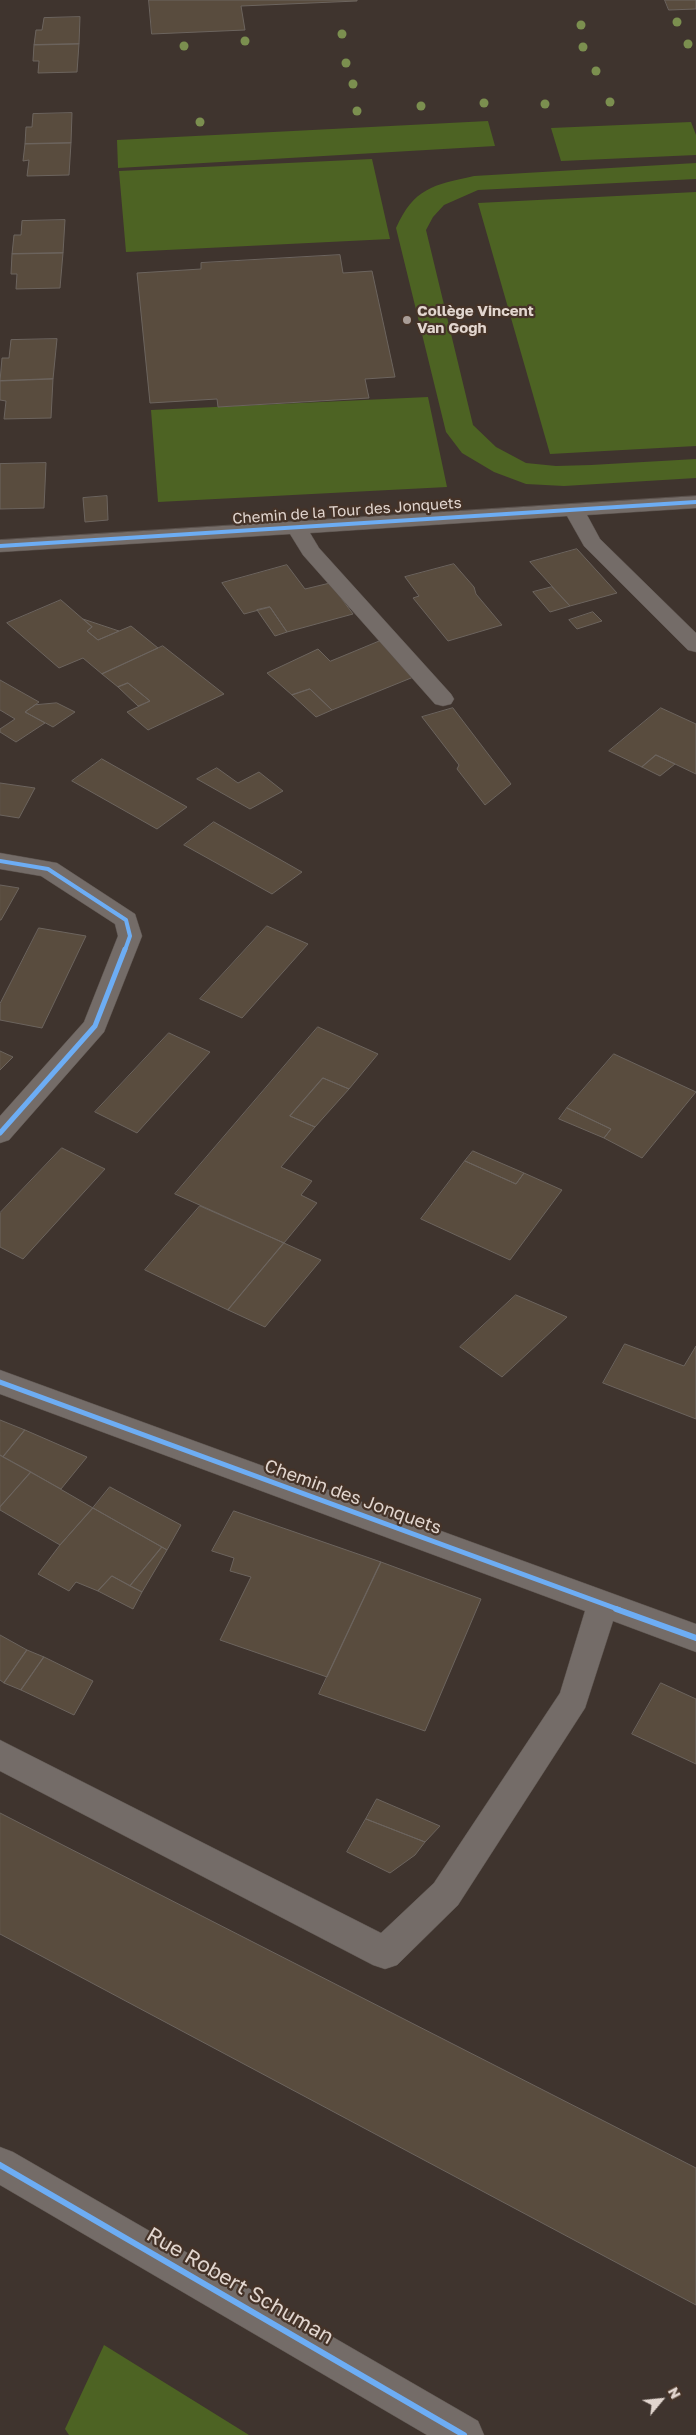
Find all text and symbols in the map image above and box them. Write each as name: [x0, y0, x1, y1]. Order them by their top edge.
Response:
place label: Collège Vincent Van Gogh: [417, 302, 534, 337]
marker: Collège Vincent Van Gogh: [401, 314, 413, 326]
street label: Chemin de la Tour des Jonquets: [232, 494, 462, 528]
street label: Chemin des Jonquets: [262, 1455, 444, 1539]
street label: Rue Robert Schuman: [142, 2222, 338, 2350]
north arrow: [636, 2375, 686, 2425]
text: N: [665, 2384, 685, 2401]

